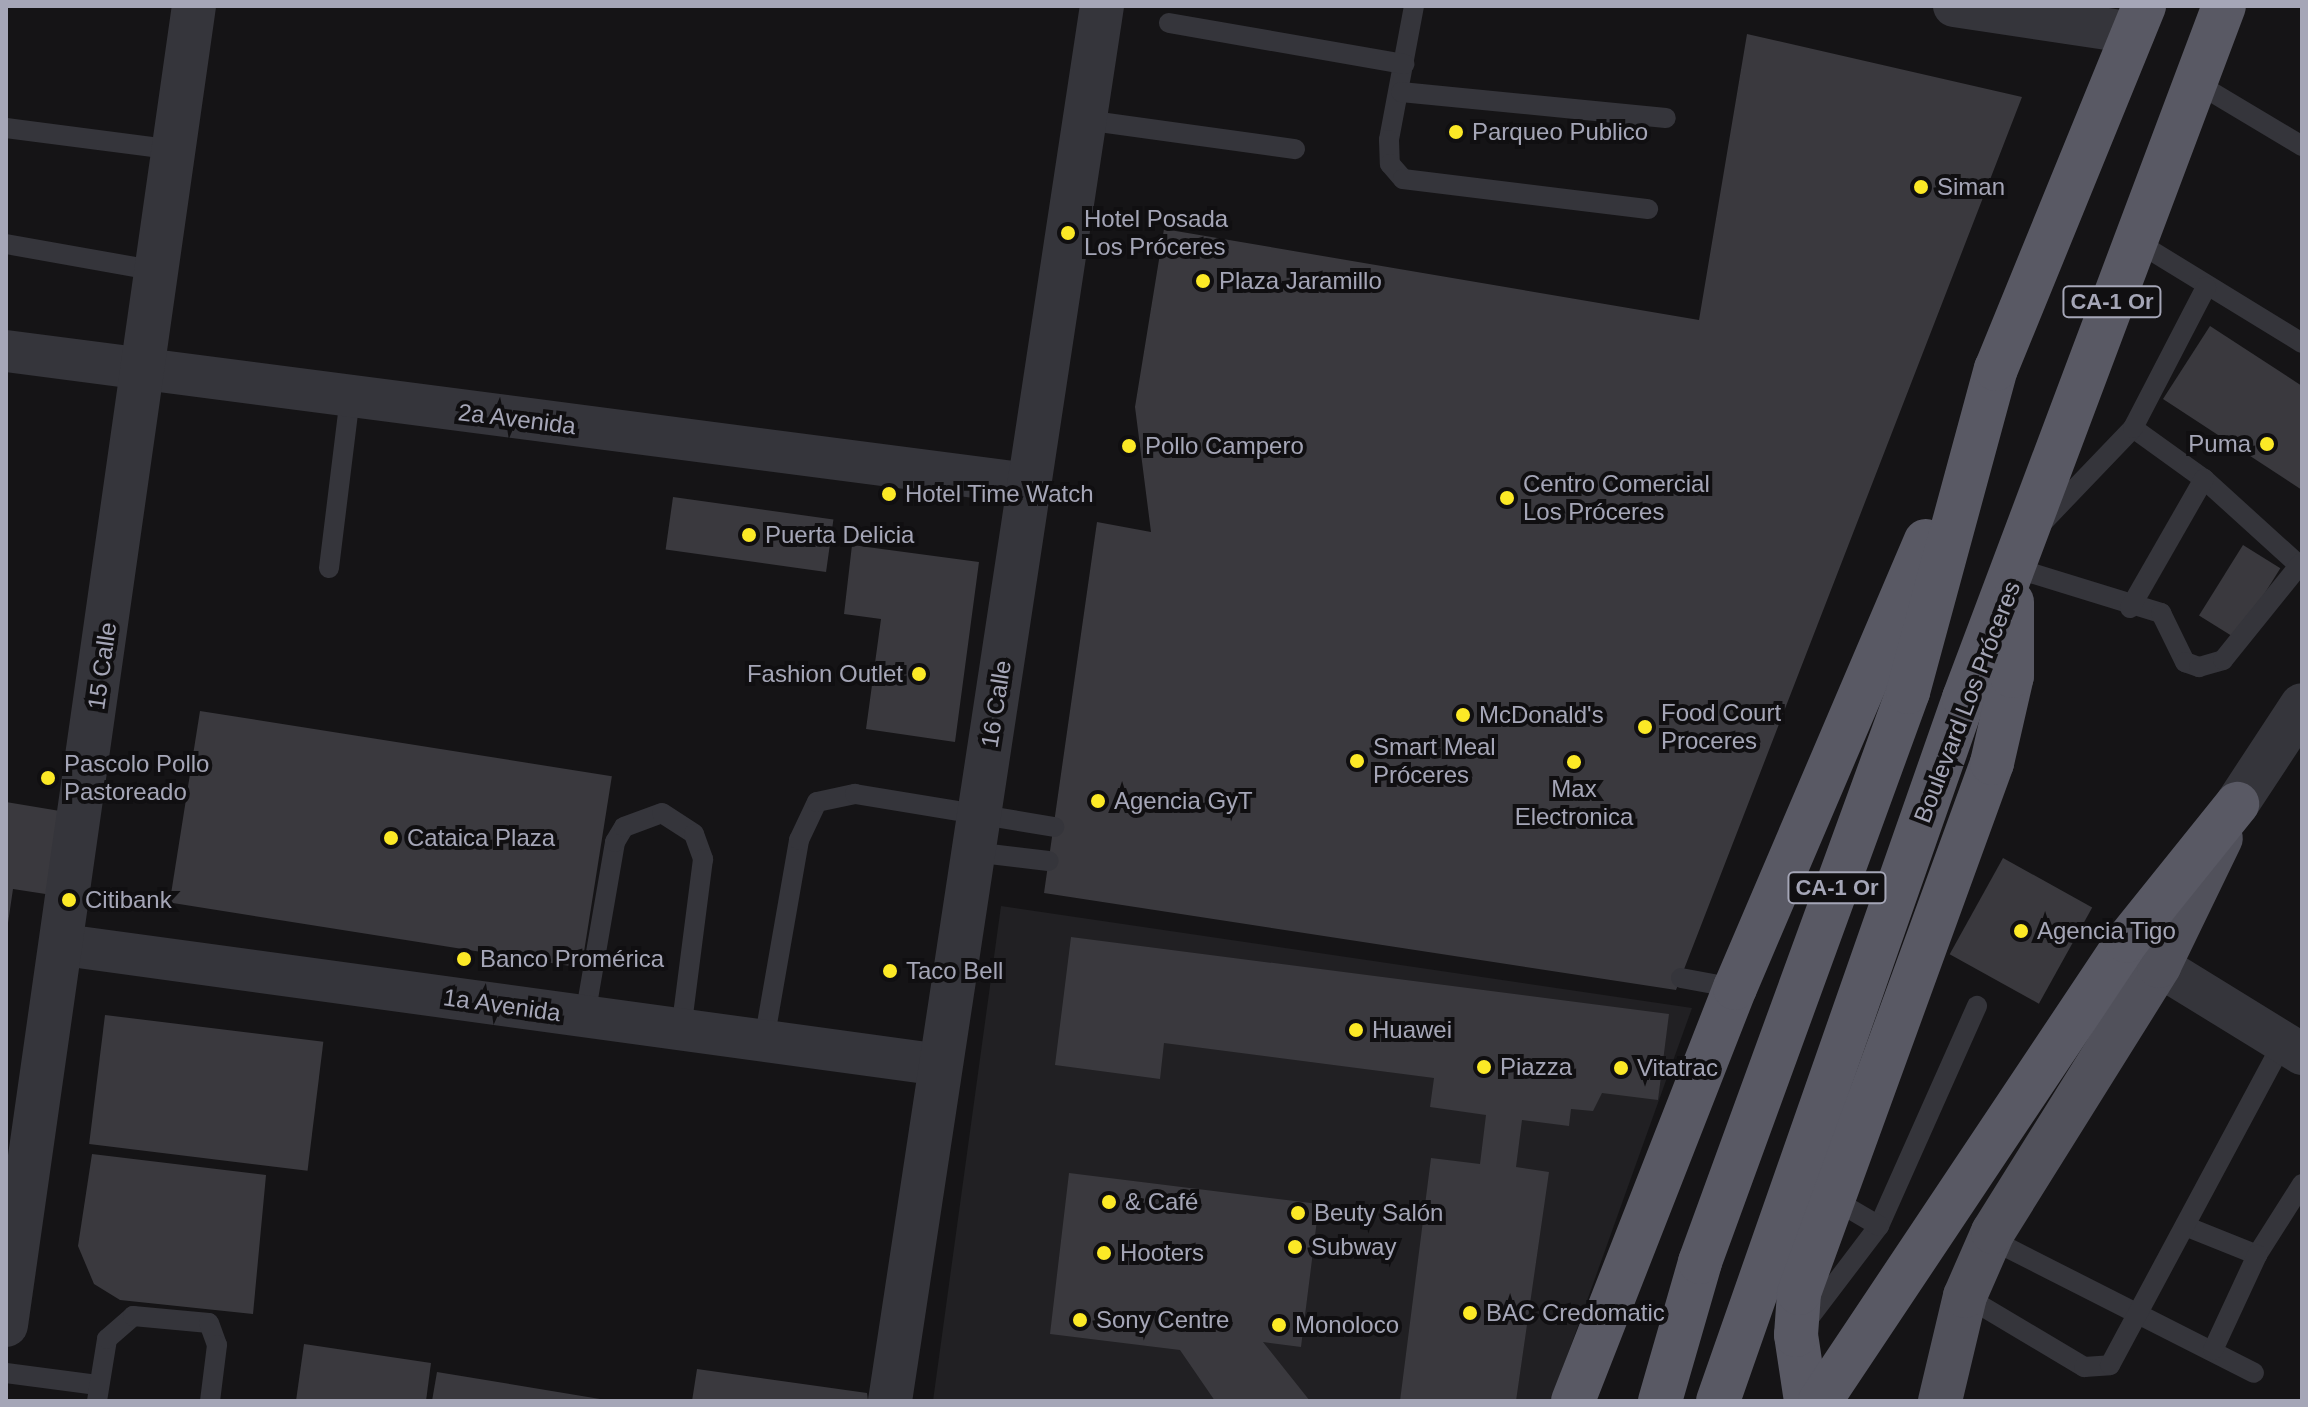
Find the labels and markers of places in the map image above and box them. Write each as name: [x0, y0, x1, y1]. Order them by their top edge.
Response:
place label: Parqueo Publico: [1472, 118, 1648, 146]
marker: Parqueo Publico: [1447, 123, 1465, 141]
place label: Siman: [1937, 173, 2005, 201]
marker: Siman: [1912, 178, 1930, 196]
place label: Hotel Posada Los Próceres: [1084, 205, 1228, 261]
marker: Hotel Posada Los Próceres: [1059, 224, 1077, 242]
place label: Plaza Jaramillo: [1219, 267, 1382, 295]
marker: Plaza Jaramillo: [1194, 272, 1212, 290]
place label: Puma: [2188, 430, 2251, 458]
place label: Pollo Campero: [1145, 432, 1304, 460]
marker: Puma: [2258, 435, 2276, 453]
marker: Pollo Campero: [1120, 437, 1138, 455]
place label: Centro Comercial Los Próceres: [1523, 470, 1710, 526]
place label: Hotel Time Watch: [905, 480, 1094, 508]
marker: Hotel Time Watch: [880, 485, 898, 503]
marker: Centro Comercial Los Próceres: [1498, 489, 1516, 507]
place label: Puerta Delicia: [765, 521, 914, 549]
marker: Puerta Delicia: [740, 526, 758, 544]
place label: Fashion Outlet: [747, 660, 903, 688]
marker: Fashion Outlet: [910, 665, 928, 683]
place label: Food Court Proceres: [1661, 699, 1781, 755]
place label: McDonald's: [1479, 701, 1604, 729]
marker: McDonald's: [1454, 706, 1472, 724]
marker: Food Court Proceres: [1636, 718, 1654, 736]
place label: Smart Meal Próceres: [1373, 733, 1496, 789]
place label: Pascolo Pollo Pastoreado: [64, 750, 209, 806]
marker: Smart Meal Próceres: [1348, 752, 1366, 770]
marker: Max Electronica: [1565, 753, 1583, 771]
marker: Pascolo Pollo Pastoreado: [39, 769, 57, 787]
place label: Max Electronica: [1515, 775, 1633, 831]
place label: Agencia GyT: [1114, 787, 1253, 815]
marker: Agencia GyT: [1089, 792, 1107, 810]
place label: Cataica Plaza: [407, 824, 555, 852]
marker: Cataica Plaza: [382, 829, 400, 847]
place label: Citibank: [85, 886, 172, 914]
marker: Citibank: [60, 891, 78, 909]
place label: Agencia Tigo: [2037, 917, 2176, 945]
marker: Agencia Tigo: [2012, 922, 2030, 940]
place label: Banco Promérica: [480, 945, 664, 973]
marker: Banco Promérica: [455, 950, 473, 968]
place label: Taco Bell: [906, 957, 1003, 985]
marker: Taco Bell: [881, 962, 899, 980]
place label: Huawei: [1372, 1016, 1452, 1044]
marker: Huawei: [1347, 1021, 1365, 1039]
place label: Piazza: [1500, 1053, 1572, 1081]
place label: Vitatrac: [1637, 1054, 1718, 1082]
marker: Piazza: [1475, 1058, 1493, 1076]
marker: Vitatrac: [1612, 1059, 1630, 1077]
place label: & Café: [1125, 1188, 1198, 1216]
marker: & Café: [1100, 1193, 1118, 1211]
place label: Beuty Salón: [1314, 1199, 1443, 1227]
marker: Beuty Salón: [1289, 1204, 1307, 1222]
place label: Subway: [1311, 1233, 1396, 1261]
marker: Subway: [1286, 1238, 1304, 1256]
place label: Hooters: [1120, 1239, 1204, 1267]
marker: Hooters: [1095, 1244, 1113, 1262]
place label: BAC Credomatic: [1486, 1299, 1665, 1327]
marker: BAC Credomatic: [1461, 1304, 1479, 1322]
place label: Sony Centre: [1096, 1306, 1229, 1334]
marker: Sony Centre: [1071, 1311, 1089, 1329]
place label: Monoloco: [1295, 1311, 1399, 1339]
marker: Monoloco: [1270, 1316, 1288, 1334]

